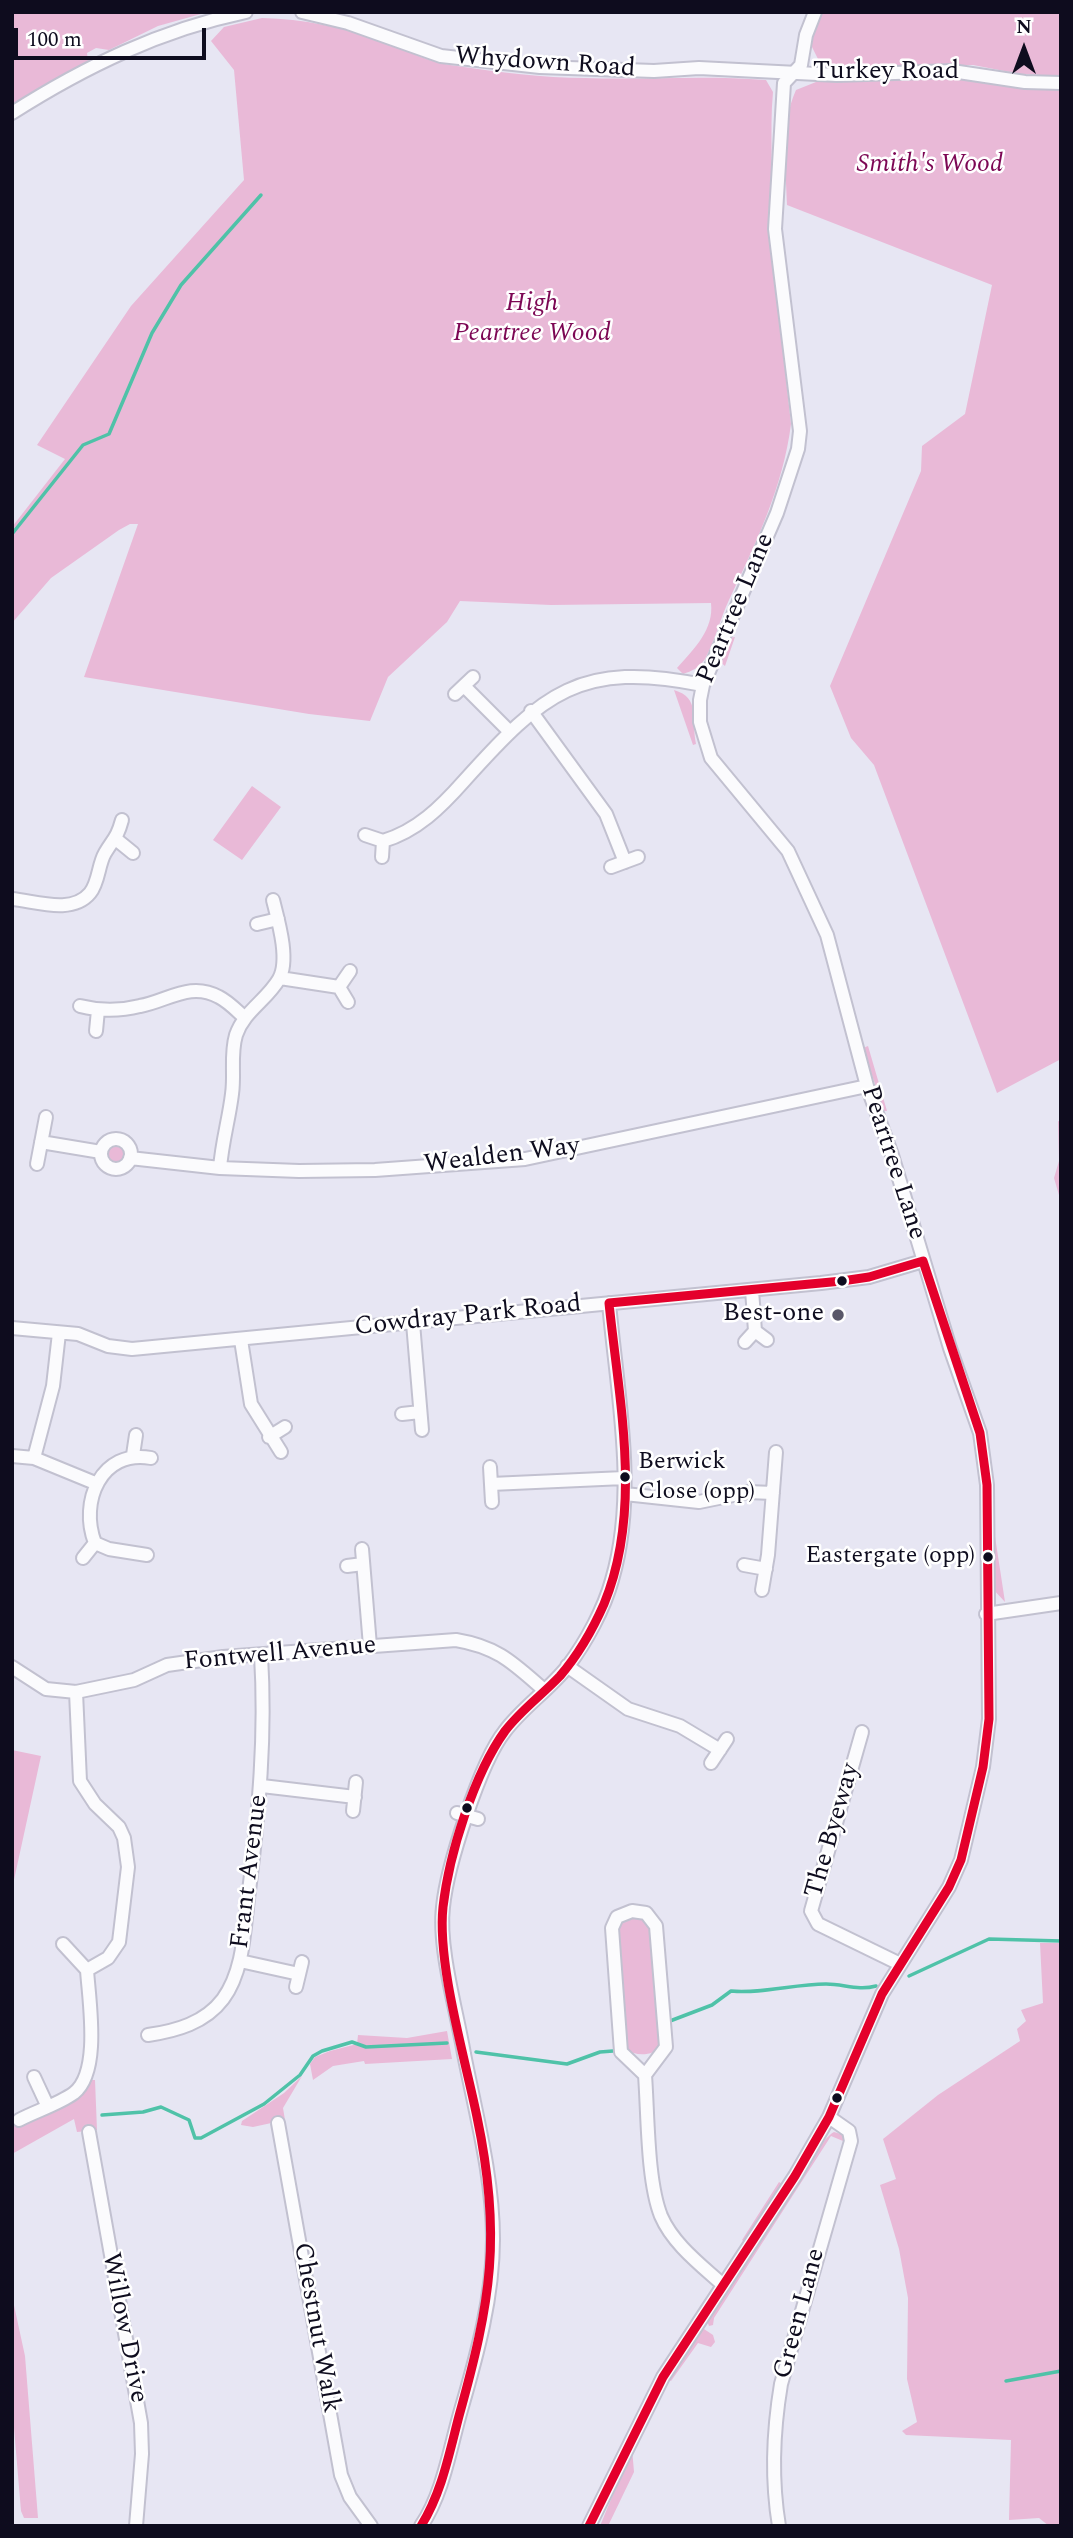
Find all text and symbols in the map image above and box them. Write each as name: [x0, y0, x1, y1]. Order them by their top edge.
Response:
text: N: [1016, 13, 1032, 42]
scale bar: [18, 14, 210, 58]
north arrow: [989, 14, 1059, 84]
text: 100 m: [27, 24, 82, 56]
street label: Whydown Road: [454, 42, 636, 86]
street label: Turkey Road: [813, 57, 959, 89]
park label: Smith's Wood: [857, 150, 1003, 182]
park label: High Peartree Wood: [453, 289, 611, 350]
street label: Peartree Lane: [691, 529, 783, 689]
street label: Peartree Lane: [852, 1082, 932, 1244]
street label: Wealden Way: [422, 1132, 582, 1182]
unlabelled marker: [835, 1274, 849, 1288]
street label: Cowdray Park Road: [353, 1290, 583, 1344]
place label: Best-one: [723, 1299, 824, 1331]
marker: Best-one: [830, 1307, 846, 1323]
place label: Berwick Close (opp): [638, 1449, 755, 1505]
marker: Berwick Close (opp): [618, 1470, 632, 1484]
place label: Eastergate (opp): [805, 1543, 975, 1571]
marker: Eastergate (opp): [981, 1550, 995, 1564]
street label: Fontwell Avenue: [182, 1631, 378, 1679]
street label: The Byeway: [800, 1760, 868, 1902]
street label: Frant Avenue: [226, 1793, 276, 1951]
unlabelled marker: [460, 1801, 474, 1815]
unlabelled marker: [830, 2091, 844, 2105]
street label: Chestnut Walk: [285, 2241, 345, 2415]
street label: Green Lane: [769, 2245, 833, 2383]
street label: Willow Drive: [93, 2250, 153, 2406]

